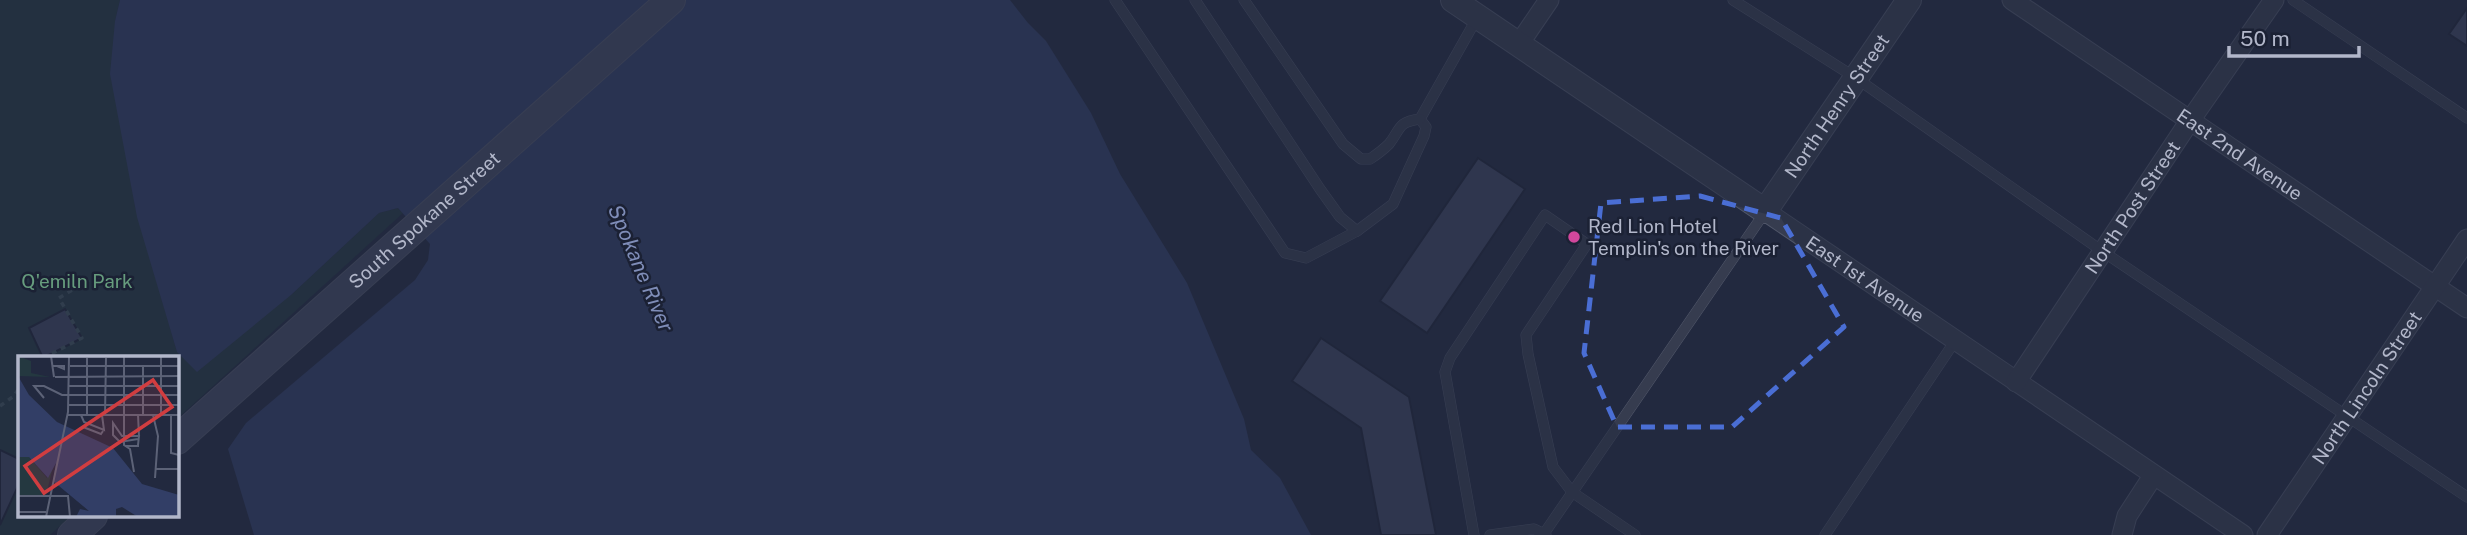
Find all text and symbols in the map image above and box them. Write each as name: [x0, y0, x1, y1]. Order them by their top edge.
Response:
scale bar: [2229, 14, 2358, 58]
text: 50 m: [2240, 26, 2290, 51]
street label: North Henry Street: [1780, 30, 1894, 182]
street label: East 2nd Avenue: [2173, 104, 2307, 204]
street label: North Post Street: [2080, 137, 2184, 278]
street label: South Spokane Street: [344, 147, 504, 293]
water label: Spokane River: [603, 201, 679, 336]
place label: Red Lion Hotel Templin's on the River: [1588, 215, 1779, 259]
marker: Red Lion Hotel Templin's on the River: [1566, 229, 1582, 245]
street label: East 1st Avenue: [1802, 231, 1928, 327]
park label: Q'emiln Park: [21, 270, 133, 292]
street label: North Lincoln Street: [2307, 307, 2426, 468]
inset map: [18, 356, 178, 518]

